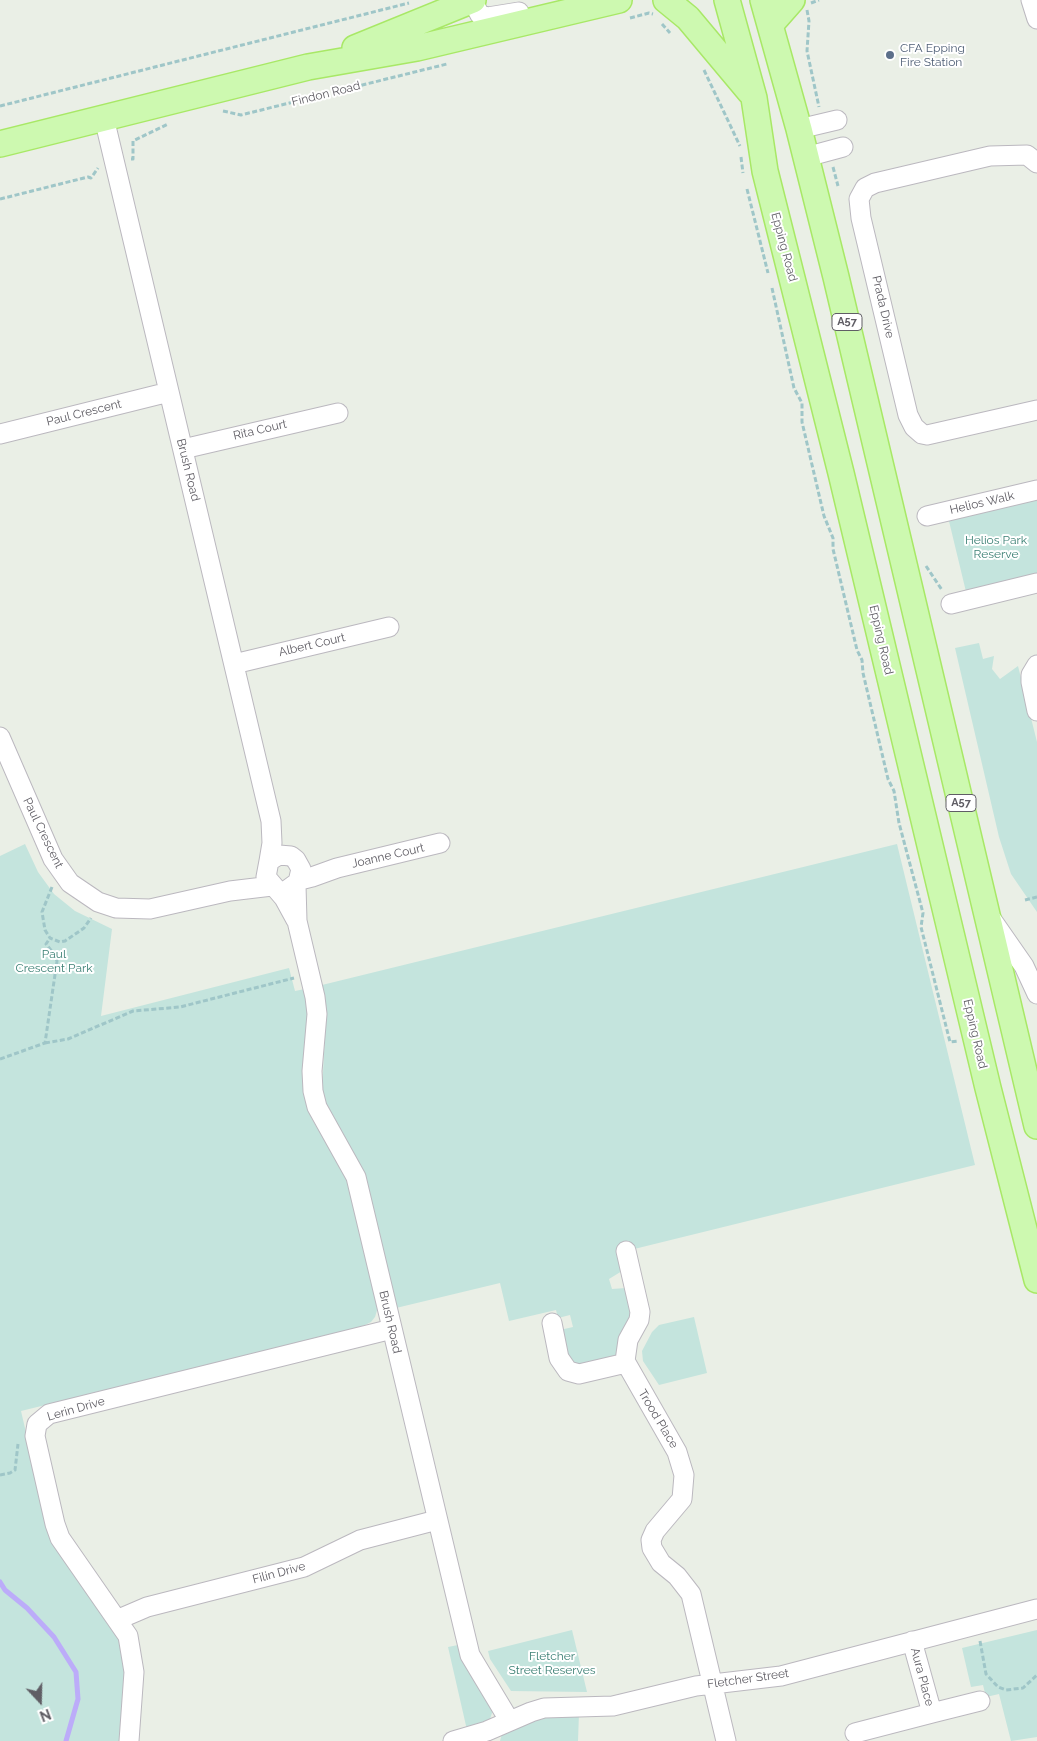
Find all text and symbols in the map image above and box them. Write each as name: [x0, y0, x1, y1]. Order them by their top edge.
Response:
place label: CFA Epping Fire Station: [900, 41, 965, 69]
marker: CFA Epping Fire Station: [884, 49, 896, 61]
street label: Findon Road: [290, 79, 362, 109]
street label: Epping Road: [768, 211, 800, 283]
street label: Prada Drive: [869, 274, 897, 340]
road number: A57: [832, 314, 862, 331]
street label: Paul Crescent: [45, 397, 123, 429]
street label: Rita Court: [232, 417, 288, 443]
street label: Brush Road: [173, 437, 203, 503]
street label: Helios Walk: [948, 489, 1016, 517]
park label: Helios Park Reserve: [965, 533, 1027, 561]
street label: Epping Road: [866, 604, 896, 676]
street label: Albert Court: [277, 630, 347, 660]
road number: A57: [946, 794, 976, 811]
street label: Paul Crescent: [20, 795, 66, 871]
street label: Joanne Court: [350, 841, 426, 871]
park label: Paul Crescent Park: [15, 947, 93, 975]
street label: Epping Road: [960, 998, 990, 1070]
street label: Brush Road: [376, 1289, 404, 1355]
street label: Trood Place: [635, 1387, 681, 1451]
street label: Lerin Drive: [45, 1394, 107, 1424]
street label: Filin Drive: [251, 1559, 307, 1587]
street label: Aura Place: [907, 1646, 937, 1708]
park label: Fletcher Street Reserves: [508, 1649, 596, 1677]
street label: Fletcher Street: [706, 1666, 790, 1692]
north arrow: [15, 1676, 65, 1726]
text: N: [38, 1706, 53, 1724]

